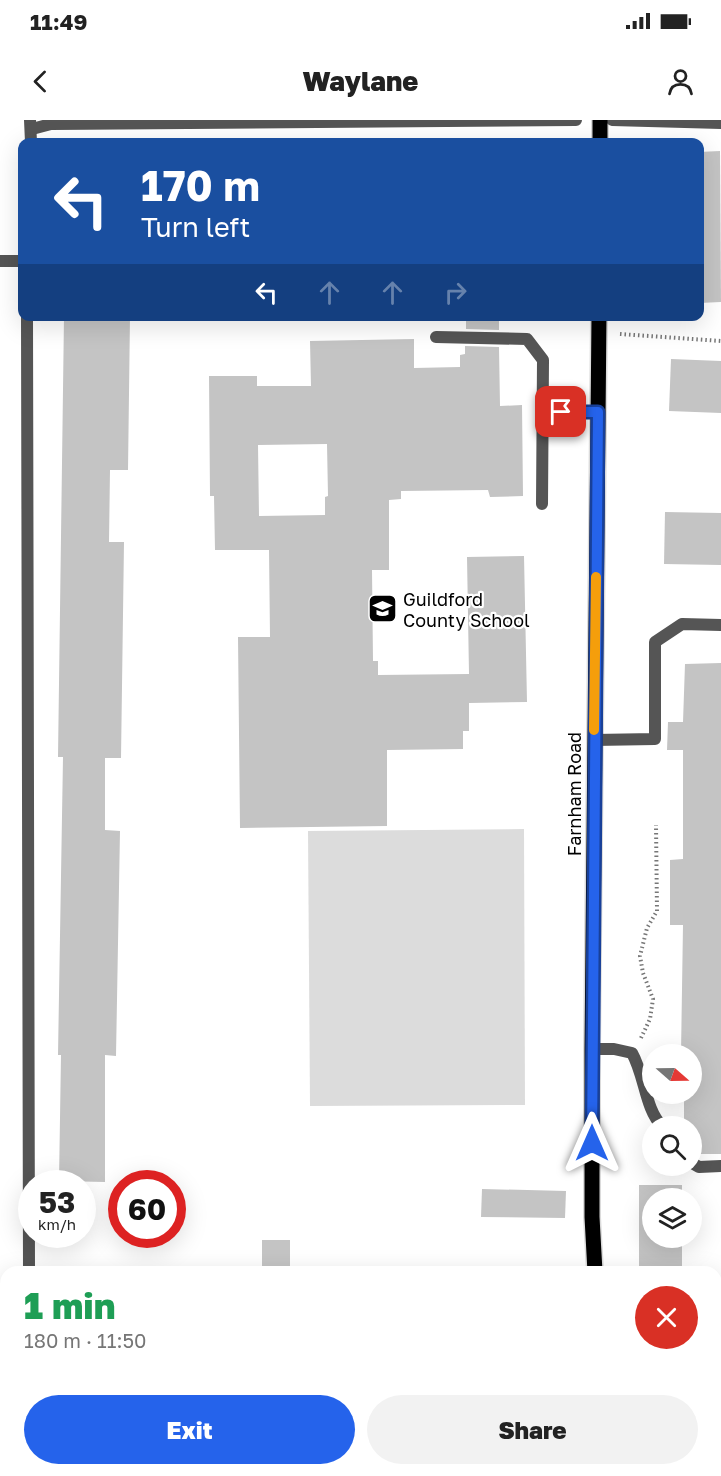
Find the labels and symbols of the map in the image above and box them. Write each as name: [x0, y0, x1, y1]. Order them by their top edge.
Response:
pin: [535, 386, 586, 437]
place label: Guildford County School: [403, 588, 530, 631]
school or university icon: Guildford County School: [366, 593, 398, 625]
street label: Farnham Road: [563, 732, 585, 856]
north arrow: [642, 1044, 702, 1104]
position arrow: [560, 1111, 624, 1175]
speed limit sign: 60: [108, 1170, 186, 1248]

